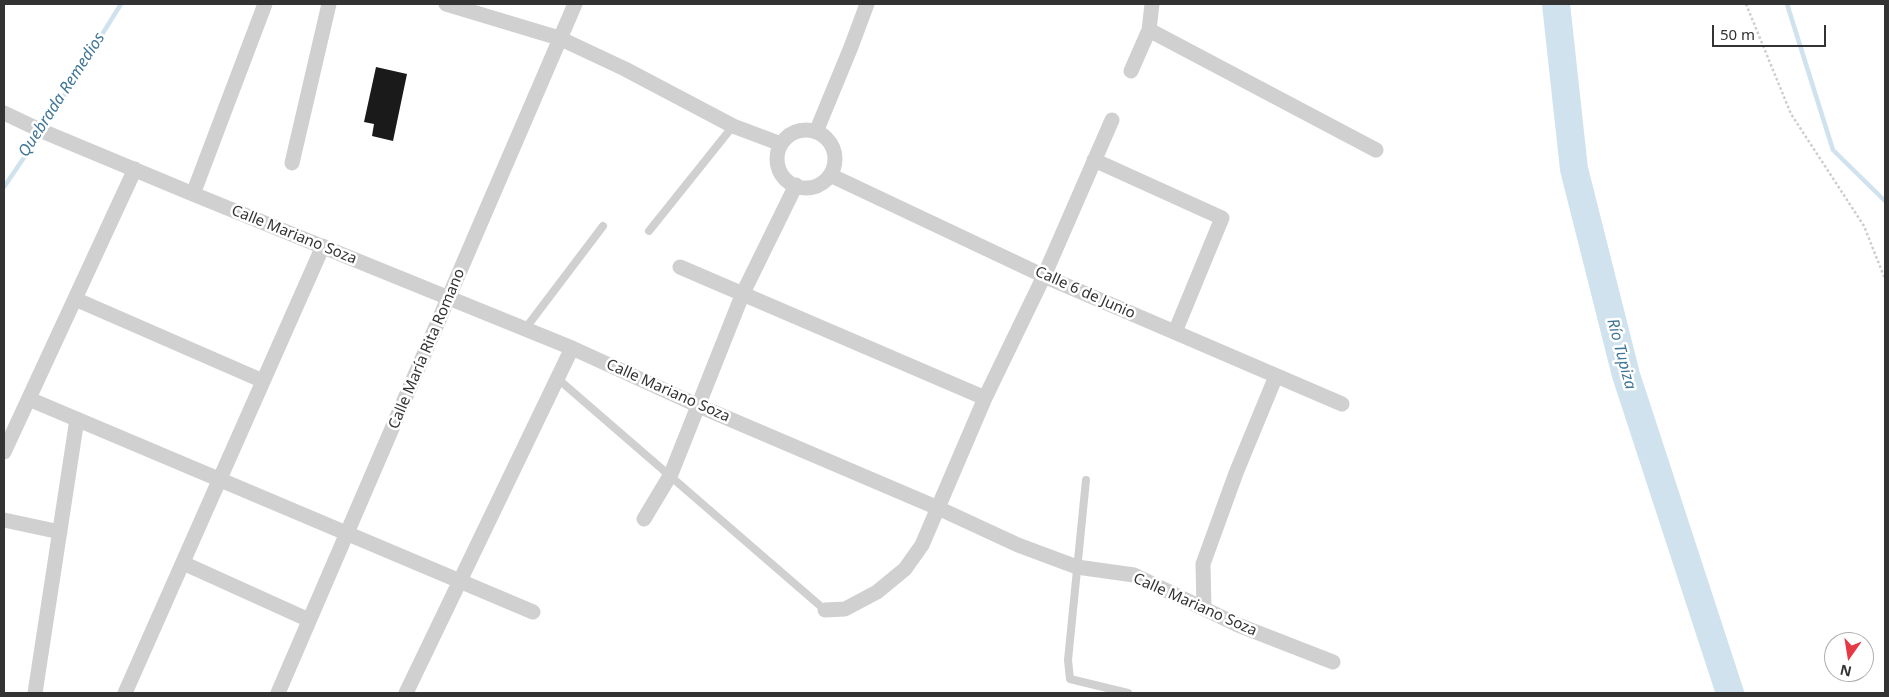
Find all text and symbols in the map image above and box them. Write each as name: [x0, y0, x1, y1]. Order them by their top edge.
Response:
scale bar: [1714, 15, 1828, 47]
text: 50 m: [1720, 24, 1755, 44]
water label: Quebrada Remedios: [15, 29, 109, 161]
street label: Calle Mariano Soza: [229, 202, 359, 268]
street label: Calle 6 de Junio: [1032, 263, 1138, 323]
street label: Calle María Rita Romano: [385, 266, 469, 432]
water label: Río Tupiza: [1602, 316, 1640, 392]
street label: Calle Mariano Soza: [603, 356, 733, 426]
street label: Calle Mariano Soza: [1130, 570, 1260, 640]
north arrow: [1824, 632, 1874, 682]
text: N: [1838, 661, 1853, 682]

